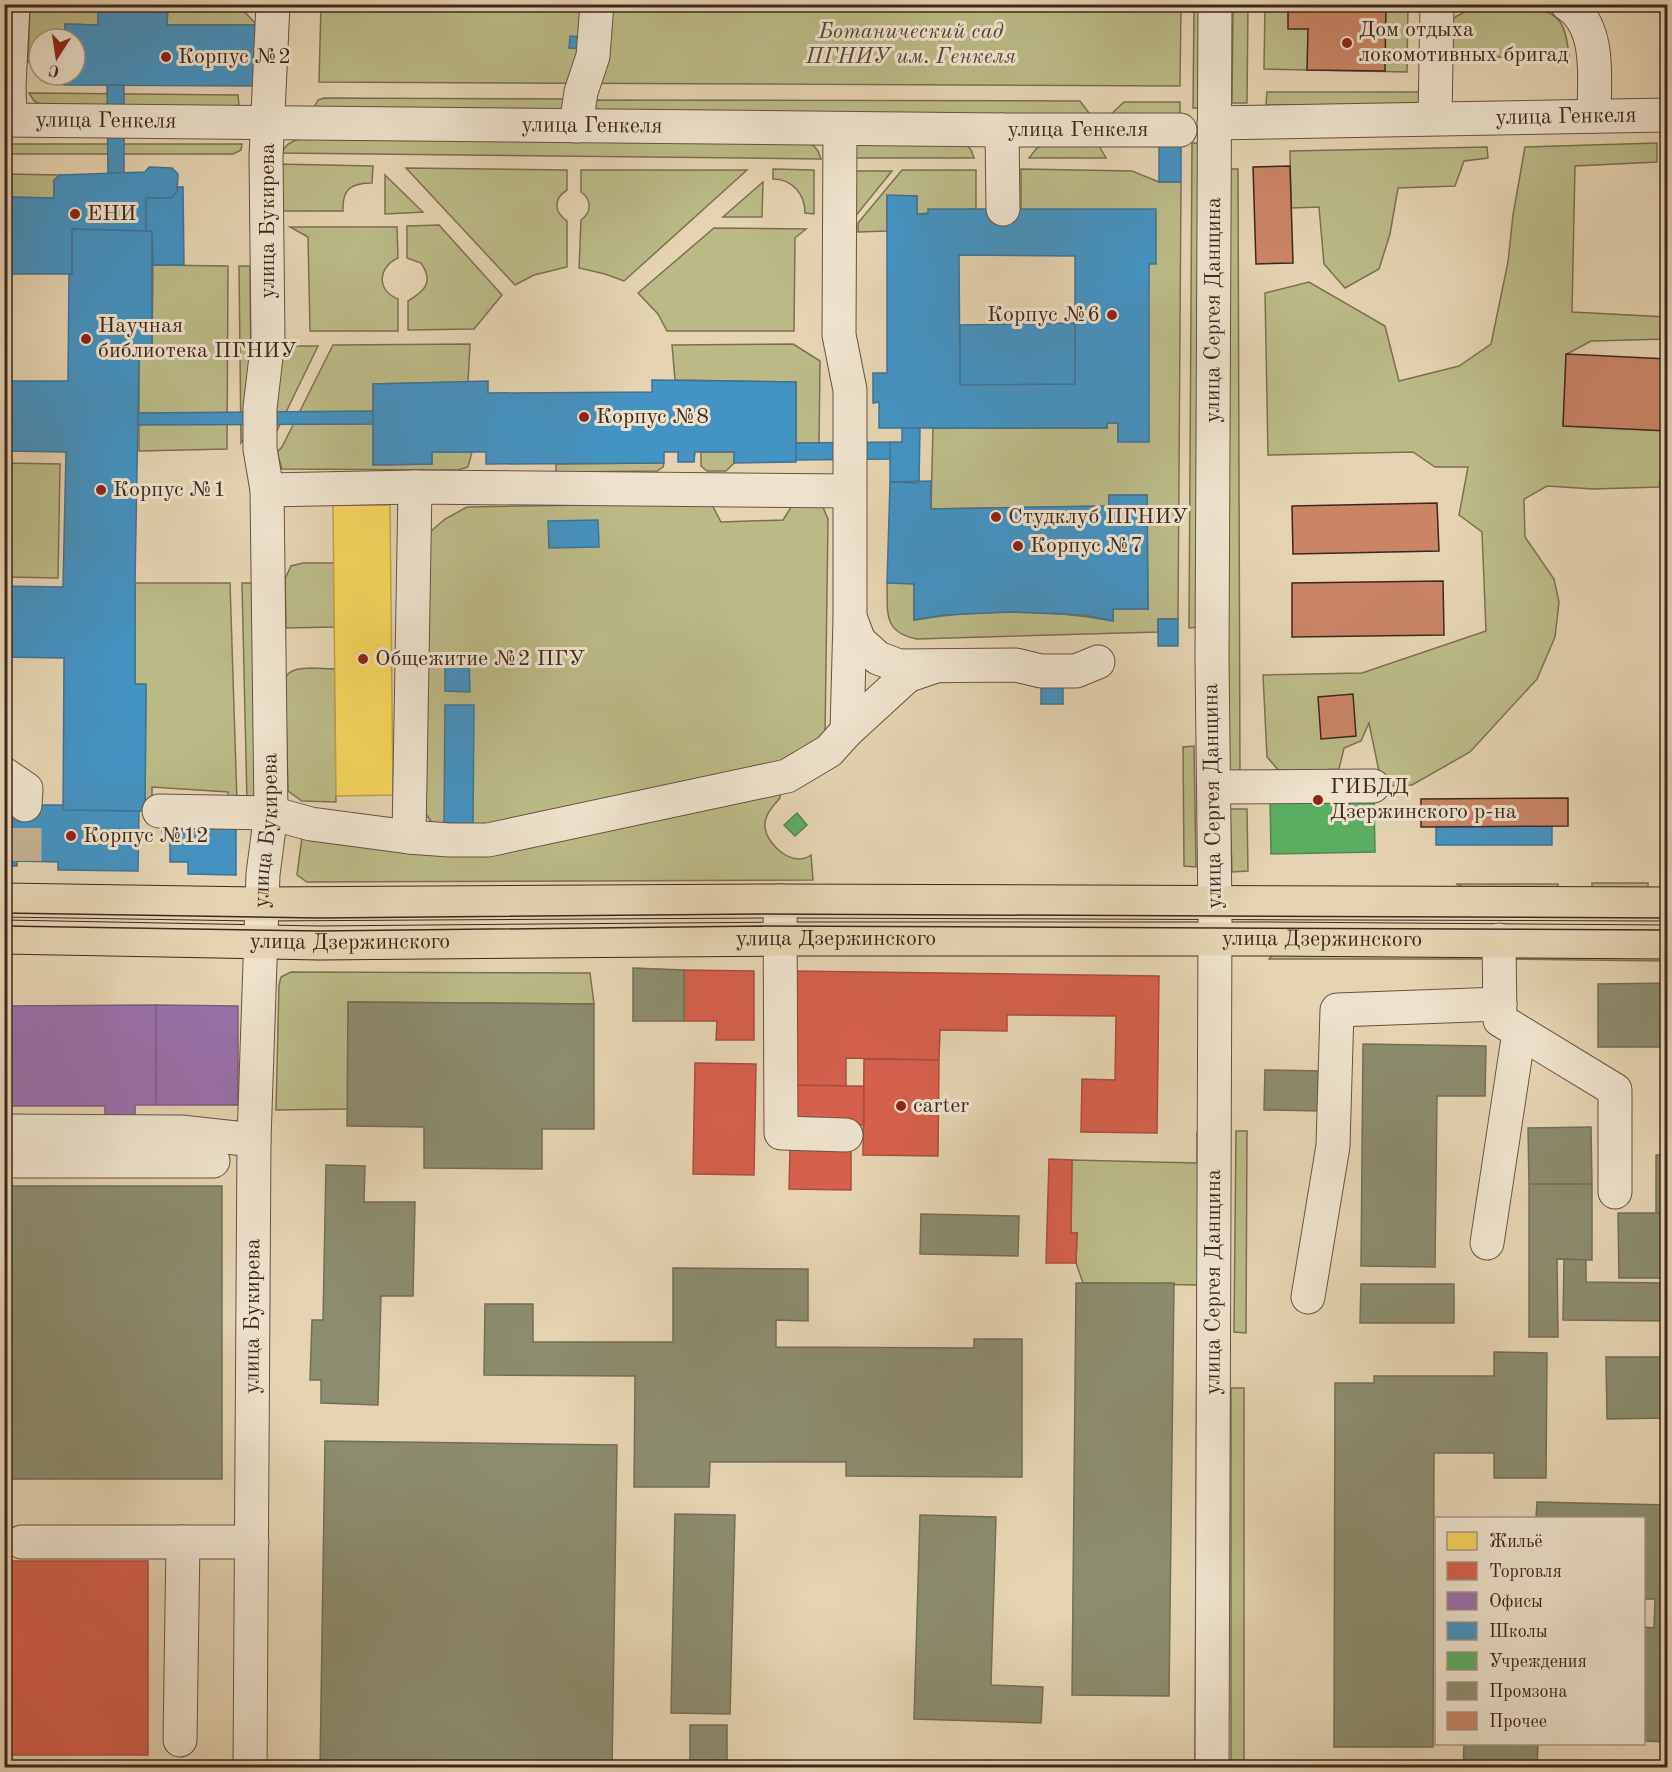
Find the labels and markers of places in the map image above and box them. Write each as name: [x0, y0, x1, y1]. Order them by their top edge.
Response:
place label: Дом отдыха локомотивных бригад: [1359, 19, 1568, 66]
marker: Дом отдыха локомотивных бригад: [1340, 36, 1354, 50]
place label: Корпус №2: [178, 46, 291, 68]
marker: Корпус №2: [159, 50, 173, 64]
place label: ЕНИ: [87, 203, 137, 225]
marker: ЕНИ: [68, 207, 82, 221]
place label: Корпус №6: [987, 304, 1100, 326]
marker: Корпус №6: [1105, 308, 1119, 322]
place label: Научная библиотека ПГНИУ: [98, 315, 297, 362]
marker: Научная библиотека ПГНИУ: [79, 332, 93, 346]
place label: Корпус №8: [596, 406, 709, 428]
marker: Корпус №8: [577, 410, 591, 424]
place label: Корпус №1: [113, 479, 226, 501]
marker: Корпус №1: [94, 483, 108, 497]
place label: Студклуб ПГНИУ: [1008, 506, 1188, 528]
marker: Студклуб ПГНИУ: [989, 510, 1003, 524]
place label: Корпус №7: [1030, 535, 1143, 557]
marker: Корпус №7: [1011, 539, 1025, 553]
place label: Общежитие №2 ПГУ: [375, 648, 585, 670]
marker: Общежитие №2 ПГУ: [356, 652, 370, 666]
place label: ГИБДД Дзержинского р-на: [1330, 776, 1517, 823]
marker: ГИБДД Дзержинского р-на: [1311, 793, 1325, 807]
place label: Корпус №12: [83, 825, 209, 847]
marker: Корпус №12: [64, 829, 78, 843]
place label: carter: [913, 1095, 969, 1117]
marker: carter: [894, 1099, 908, 1113]

